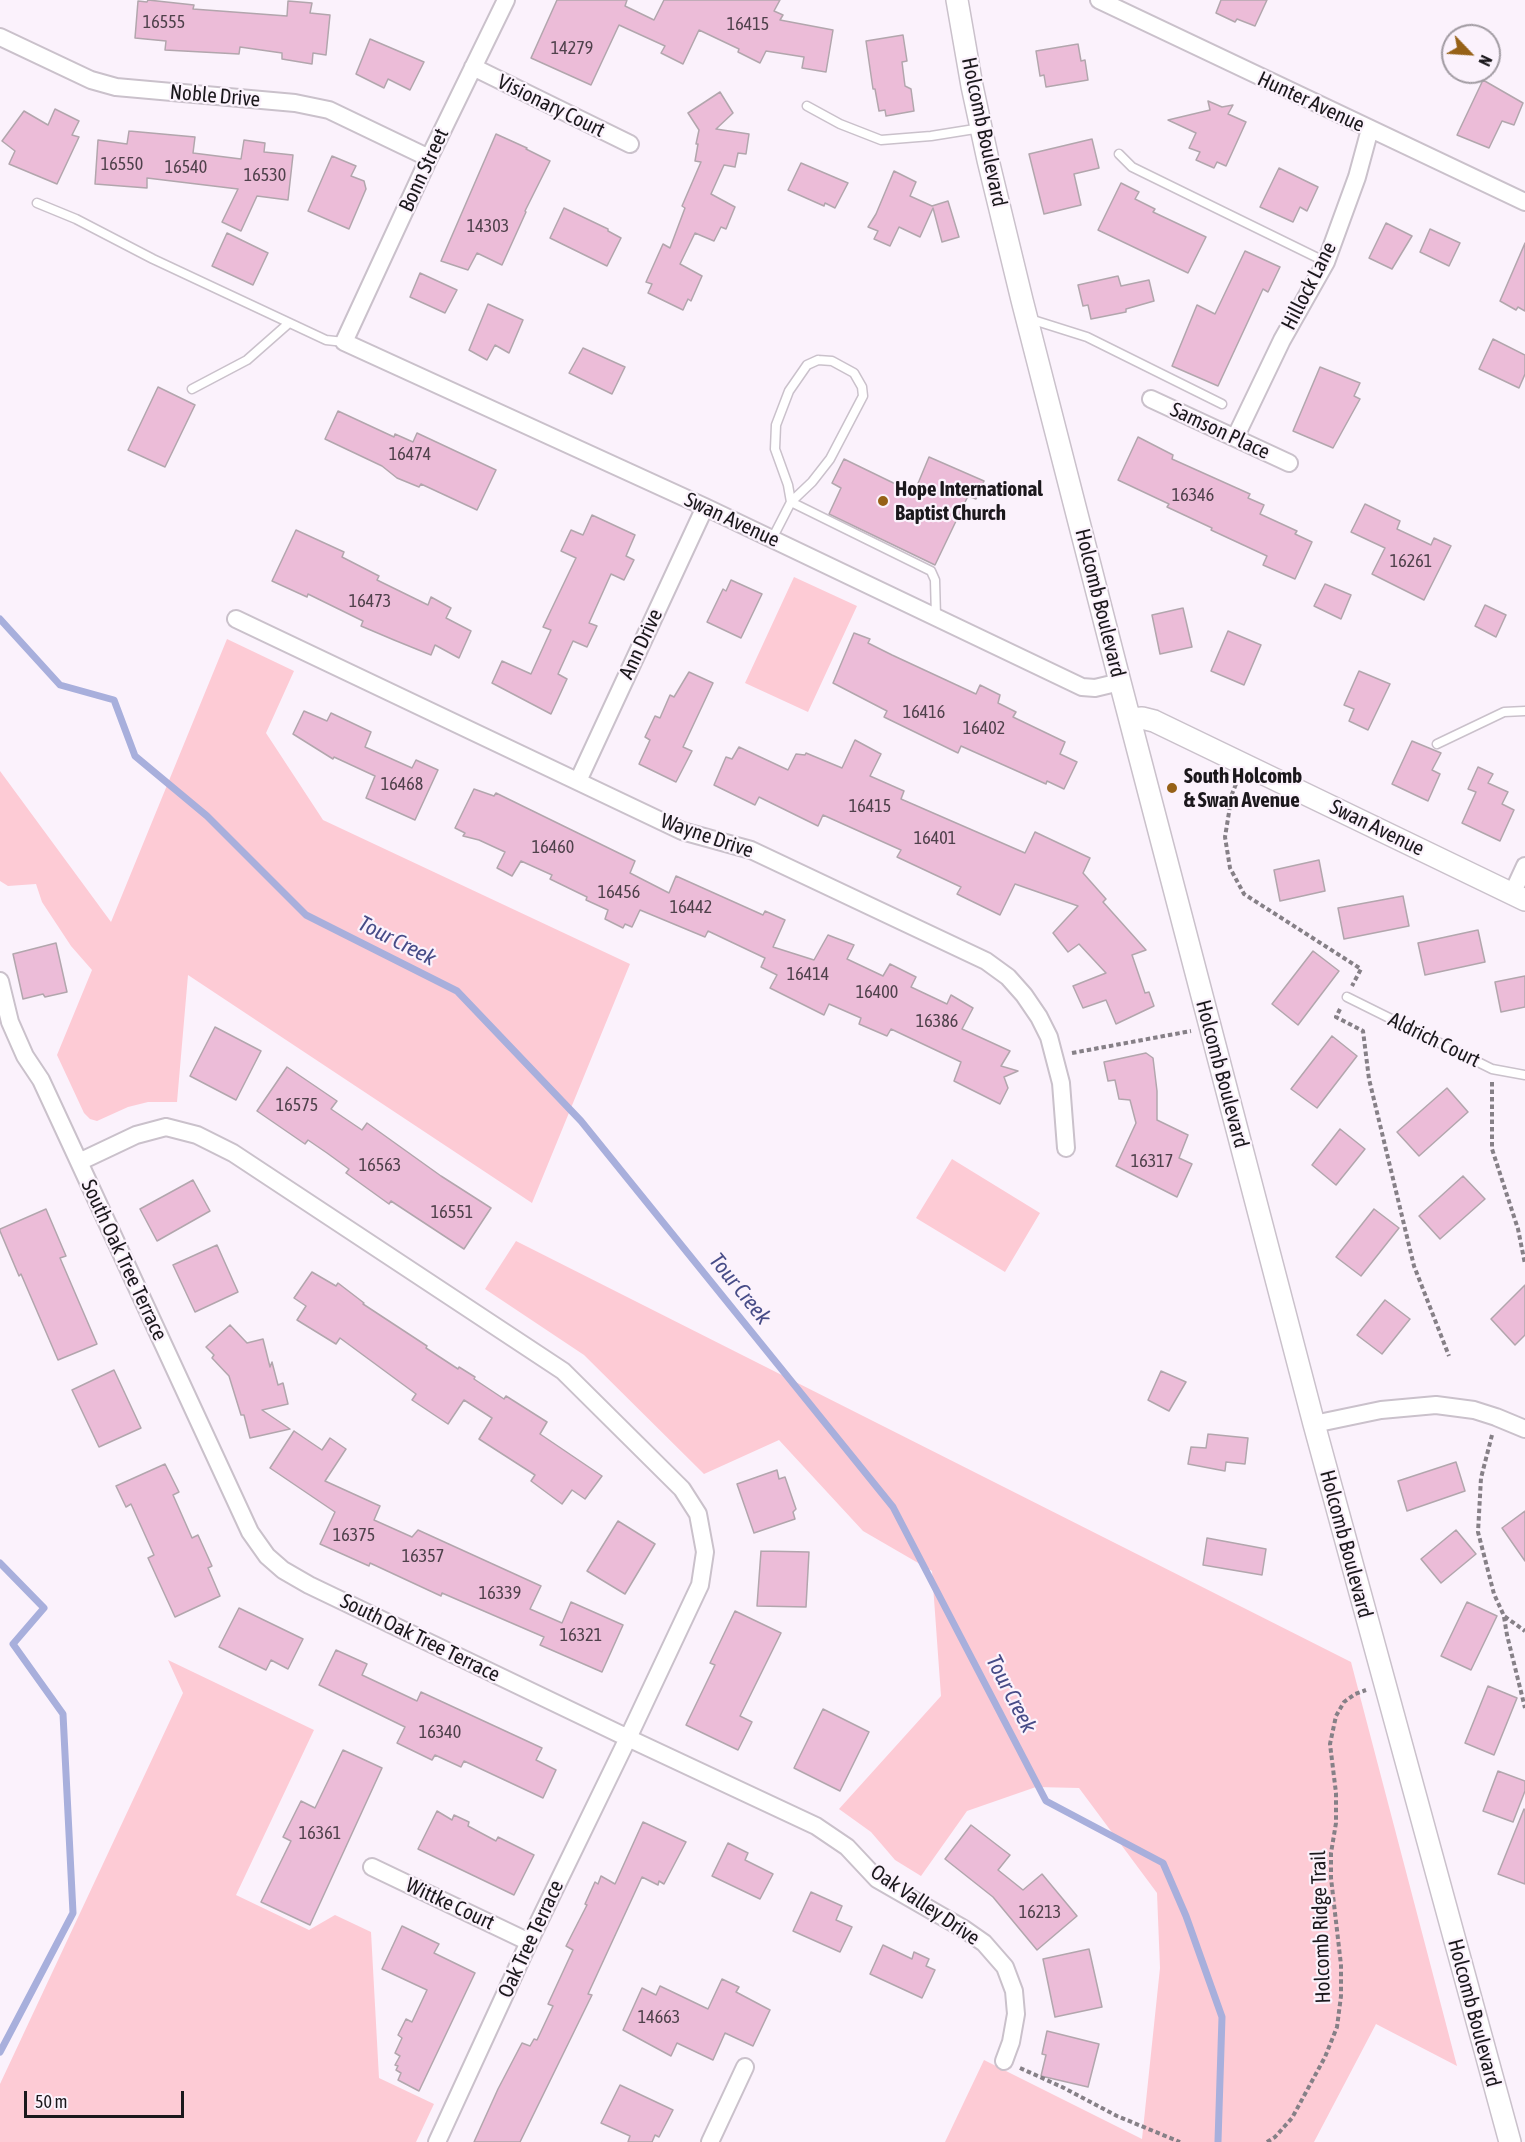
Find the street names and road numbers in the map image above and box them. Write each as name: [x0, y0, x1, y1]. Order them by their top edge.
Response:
street label: Holcomb Boulevard: [956, 55, 1012, 209]
street label: Hunter Avenue: [1254, 66, 1368, 138]
street label: Visionary Court: [493, 69, 609, 143]
street label: Noble Drive: [169, 79, 261, 113]
street label: Bonn Street: [394, 124, 454, 216]
street label: Hillock Lane: [1276, 238, 1342, 334]
street label: Samson Place: [1166, 397, 1274, 465]
street label: Swan Avenue: [681, 487, 783, 553]
street label: Holcomb Boulevard: [1069, 526, 1131, 680]
street label: Ann Drive: [614, 605, 668, 683]
street label: Swan Avenue: [1326, 794, 1428, 862]
street label: Wayne Drive: [657, 808, 757, 864]
street label: Holcomb Boulevard: [1190, 997, 1254, 1151]
street label: Aldrich Court: [1384, 1007, 1484, 1073]
street label: South Oak Tree Terrace: [76, 1176, 172, 1344]
street label: Holcomb Boulevard: [1314, 1467, 1378, 1621]
street label: South Oak Tree Terrace: [336, 1588, 504, 1688]
street label: Holcomb Ridge Trail: [1306, 1850, 1336, 2004]
street label: Oak Valley Drive: [866, 1859, 984, 1951]
street label: Wittke Court: [402, 1873, 498, 1935]
street label: Oak Tree Terrace: [493, 1876, 569, 2002]
street label: Holcomb Boulevard: [1442, 1936, 1506, 2090]

